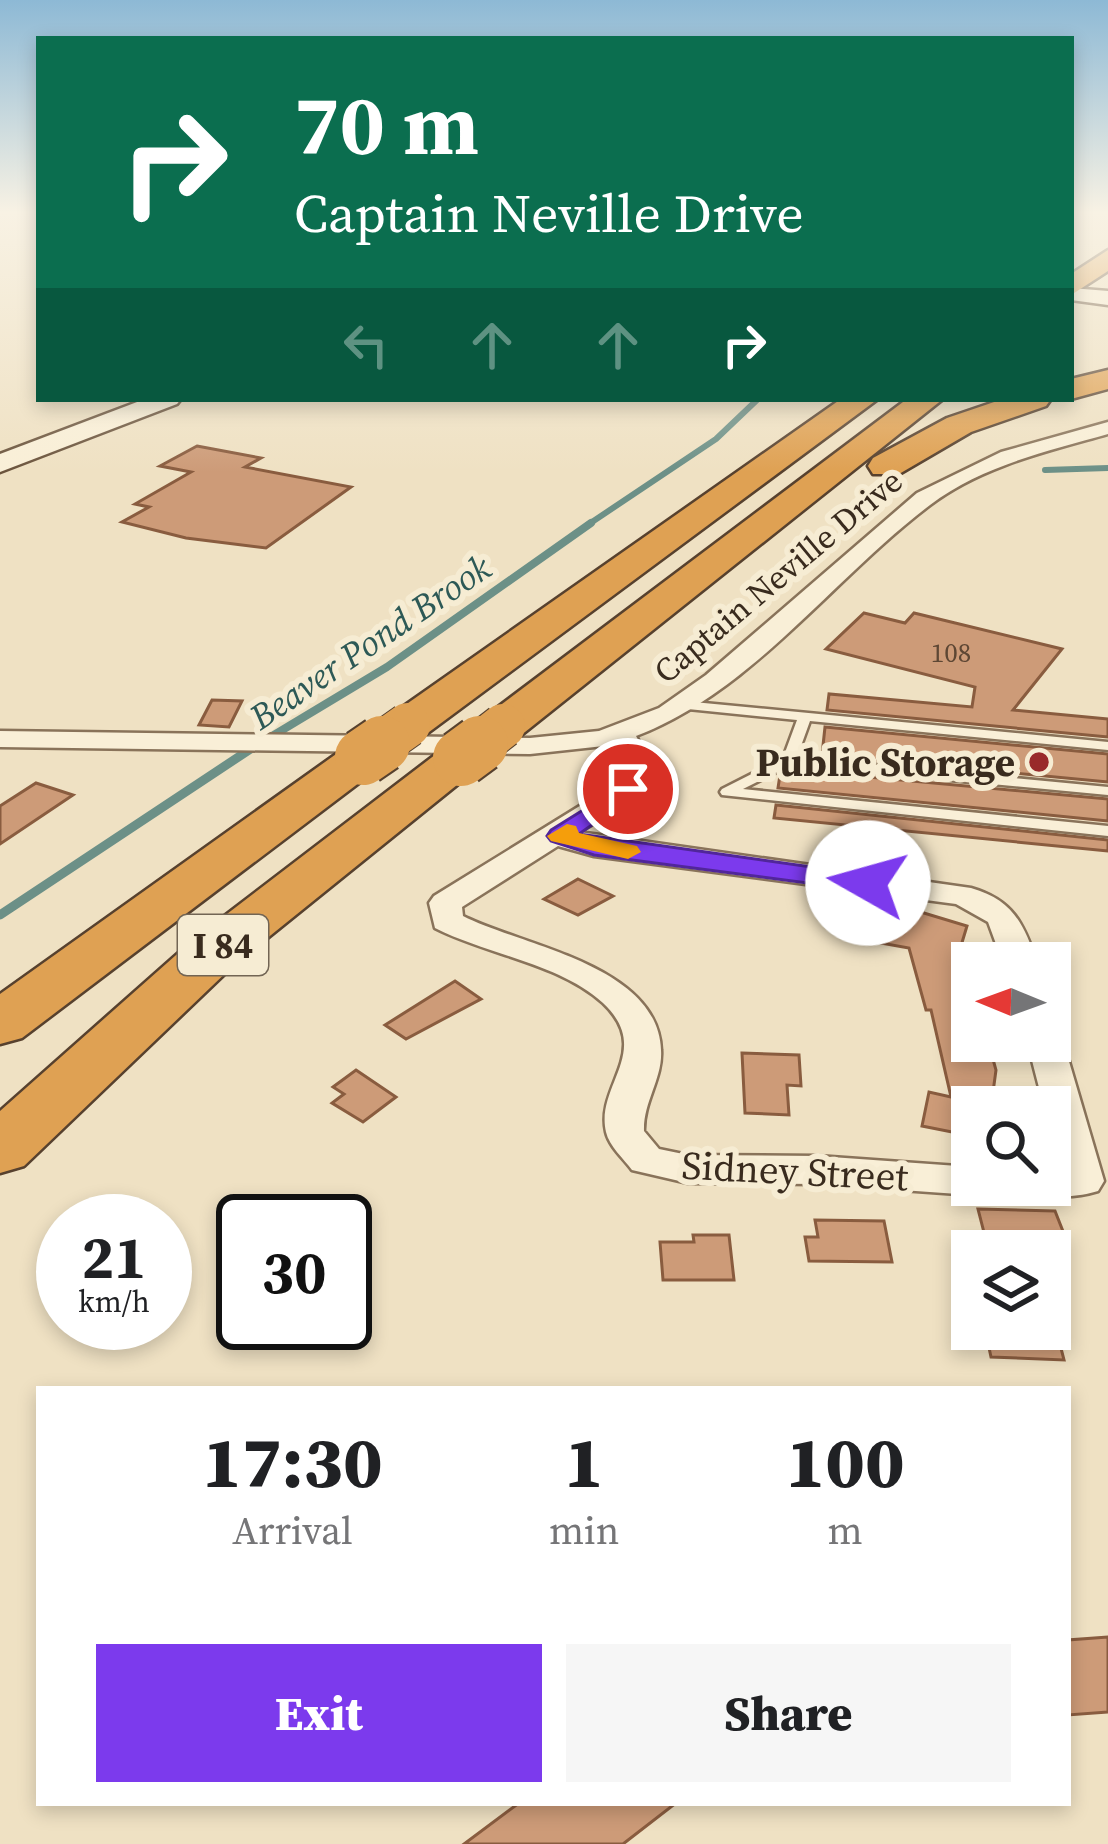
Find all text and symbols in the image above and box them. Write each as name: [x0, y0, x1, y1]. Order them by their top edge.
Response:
text: 70 m: [294, 67, 479, 182]
icon: right: [96, 84, 252, 240]
text: Captain Neville Drive: [294, 176, 804, 250]
icon: left: [333, 312, 399, 378]
icon: ahead: [459, 312, 525, 378]
icon: ahead: [585, 312, 651, 378]
icon: right: [711, 312, 777, 378]
street label: Captain Neville Drive: [644, 459, 912, 693]
water label: Beaver Pond Brook: [239, 543, 501, 741]
house number: 108: [931, 634, 971, 671]
place label: Public Storage: [755, 736, 1015, 789]
pin: [577, 738, 679, 840]
marker: Public Storage: [1026, 749, 1052, 775]
icon: arrive: [595, 756, 661, 822]
position arrow: [805, 820, 931, 946]
road number: I 84: [178, 915, 268, 975]
north arrow: [951, 942, 1071, 1062]
map controls: [951, 942, 1071, 1350]
button: search: [951, 1086, 1071, 1206]
street label: Sidney Street: [680, 1139, 910, 1203]
speed limit sign: 30: [216, 1194, 372, 1350]
text: 21: [81, 1216, 147, 1298]
button: layers: [951, 1230, 1071, 1350]
text: km/h: [78, 1281, 150, 1322]
text: 17:30: [202, 1412, 383, 1511]
text: 1: [564, 1412, 604, 1511]
text: 100: [786, 1412, 905, 1511]
text: Arrival: [232, 1504, 353, 1557]
text: min: [549, 1504, 619, 1557]
text: m: [828, 1504, 863, 1557]
button: Exit: [96, 1644, 542, 1782]
button: Share: [566, 1644, 1011, 1782]

